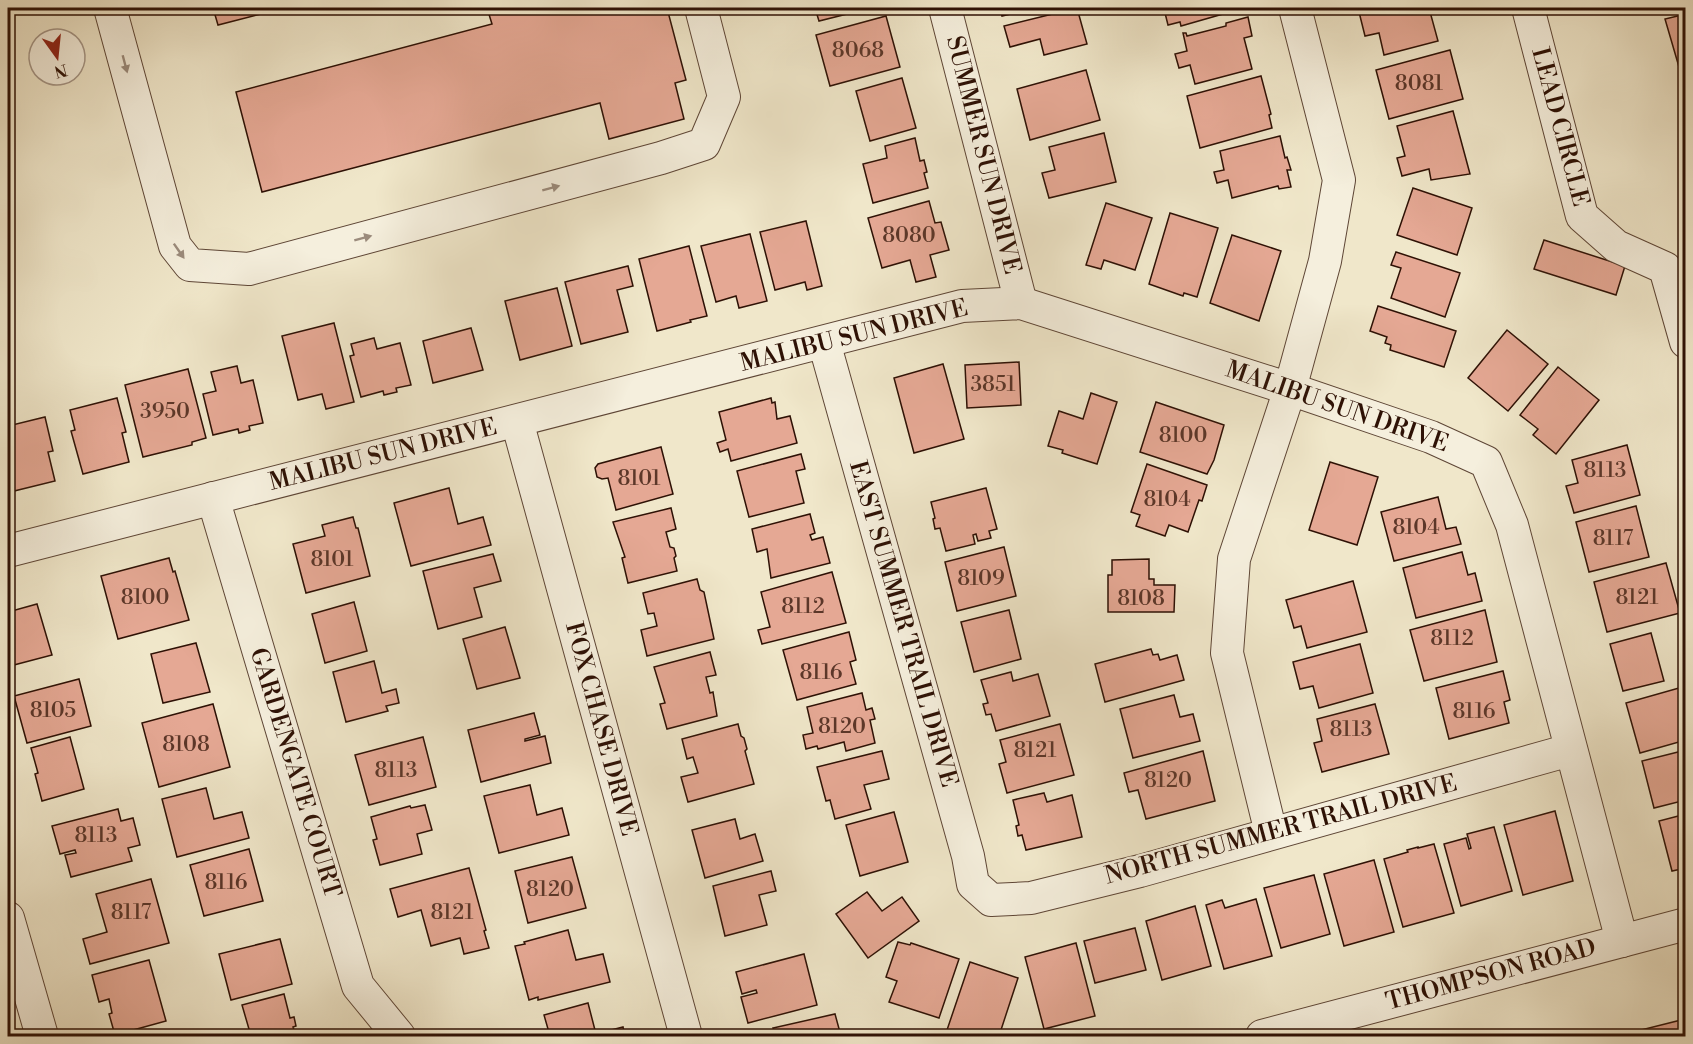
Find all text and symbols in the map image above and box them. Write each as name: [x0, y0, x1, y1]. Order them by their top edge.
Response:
north arrow: [27, 27, 87, 87]
street label: SUMMER SUN DRIVE: [939, 33, 1027, 277]
house number: 8068: [832, 38, 884, 64]
street label: LEAD CIRCLE: [1524, 44, 1596, 210]
one-way arrow: [121, 55, 131, 73]
text: N: [52, 59, 69, 82]
house number: 8081: [1395, 71, 1443, 97]
one-way arrow: [542, 182, 560, 192]
house number: 8080: [882, 223, 936, 249]
one-way arrow: [354, 233, 372, 243]
one-way arrow: [174, 242, 185, 259]
street label: MALIBU SUN DRIVE: [737, 293, 971, 379]
street label: MALIBU SUN DRIVE: [1222, 355, 1452, 459]
house number: 3851: [970, 372, 1016, 398]
house number: 3950: [140, 399, 190, 425]
street label: MALIBU SUN DRIVE: [266, 412, 500, 498]
house number: 8100: [1159, 423, 1207, 449]
street label: EAST SUMMER TRAIL DRIVE: [842, 457, 964, 791]
house number: 8113: [1584, 458, 1626, 484]
house number: 8101: [617, 466, 661, 492]
house number: 8104: [1143, 487, 1191, 513]
house number: 8104: [1392, 515, 1440, 541]
house number: 8117: [1593, 526, 1634, 552]
house number: 8101: [310, 547, 354, 573]
house number: 8109: [957, 566, 1005, 592]
house number: 8100: [121, 585, 169, 611]
house number: 8121: [1615, 585, 1659, 611]
house number: 8108: [1117, 586, 1165, 612]
house number: 8112: [781, 594, 825, 620]
street label: FOX CHASE DRIVE: [558, 619, 644, 839]
house number: 8112: [1430, 626, 1474, 652]
street label: GARDENGATE COURT: [243, 644, 347, 902]
house number: 8116: [799, 660, 843, 686]
house number: 8105: [30, 698, 76, 724]
house number: 8116: [1452, 699, 1496, 725]
house number: 8120: [818, 714, 866, 740]
house number: 8113: [1330, 717, 1372, 743]
house number: 8108: [162, 732, 210, 758]
house number: 8121: [1013, 738, 1057, 764]
house number: 8113: [375, 758, 417, 784]
street label: NORTH SUMMER TRAIL DRIVE: [1102, 768, 1460, 892]
house number: 8120: [1144, 768, 1192, 794]
house number: 8113: [75, 823, 117, 849]
house number: 8116: [204, 870, 248, 896]
house number: 8120: [526, 877, 574, 903]
house number: 8117: [111, 900, 152, 926]
house number: 8121: [430, 900, 474, 926]
street label: THOMPSON ROAD: [1383, 932, 1599, 1018]

